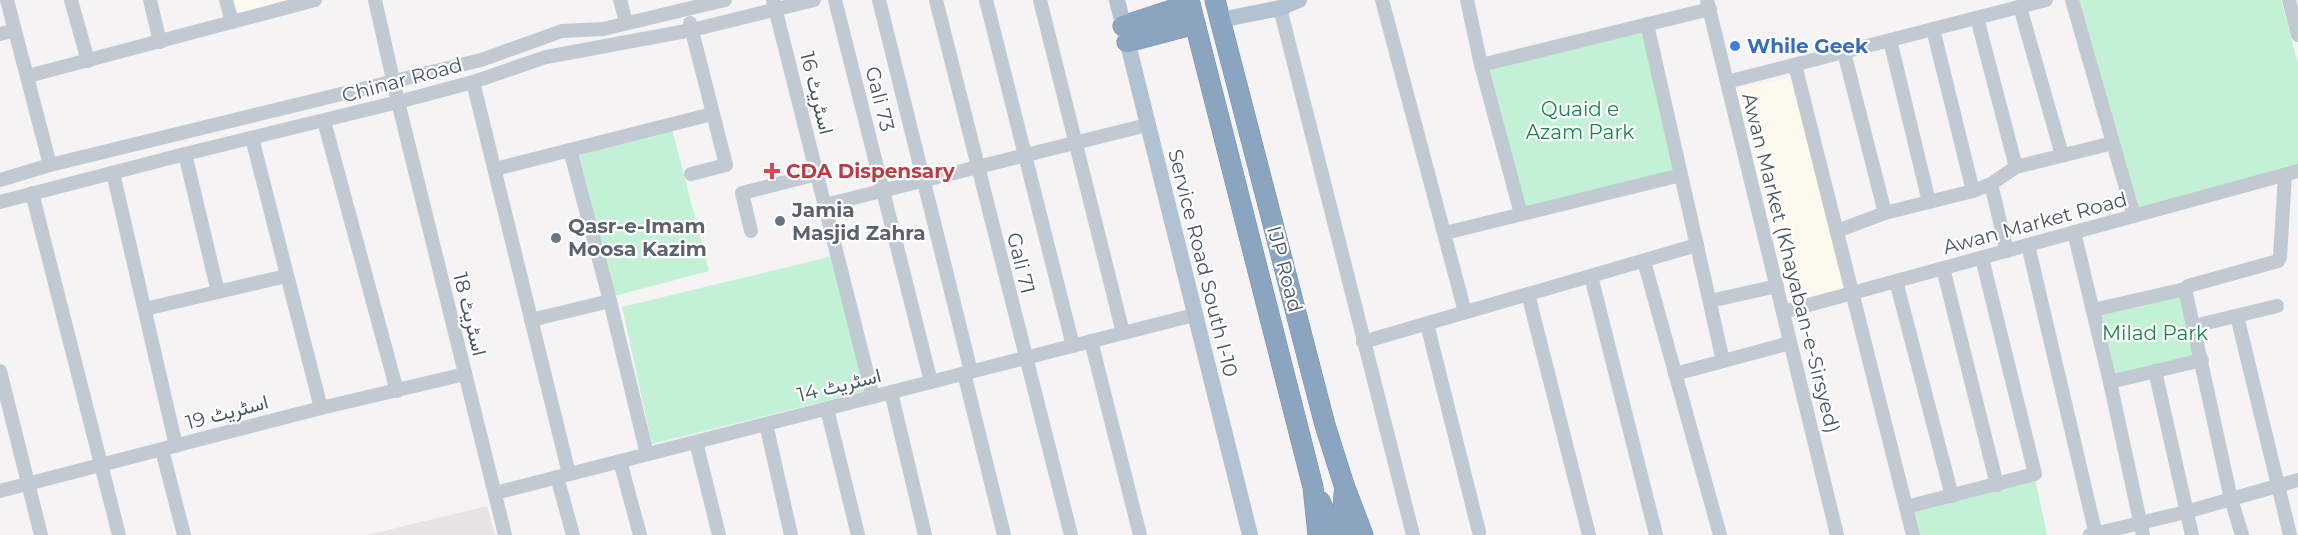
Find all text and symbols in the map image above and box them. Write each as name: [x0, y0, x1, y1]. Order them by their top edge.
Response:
place label: While Geek: [1747, 34, 1869, 58]
marker: While Geek: [1728, 39, 1742, 53]
street label: اسٹریٹ 16: [794, 49, 839, 137]
street label: Chinar Road: [339, 52, 465, 108]
street label: Gali 73: [860, 64, 900, 134]
street label: Awan Market (Khayaban-e-Sirsyed): [1737, 90, 1845, 436]
park label: Quaid e Azam Park: [1526, 97, 1634, 144]
street label: Service Road South I-10: [1163, 147, 1243, 379]
place label: CDA Dispensary: [786, 159, 956, 183]
marker: CDA Dispensary: [763, 162, 781, 180]
street label: Awan Market Road: [1940, 187, 2130, 259]
place label: Jamia Masjid Zahra: [791, 198, 926, 245]
place label: Qasr-e-Imam Moosa Kazim: [568, 214, 707, 261]
marker: Jamia Masjid Zahra: [773, 214, 787, 228]
street label: IJP Road: [1262, 223, 1308, 315]
street label: Gali 71: [1002, 230, 1040, 296]
marker: Qasr-e-Imam Moosa Kazim: [549, 231, 563, 245]
street label: اسٹریٹ 18: [447, 270, 492, 358]
park label: Milad Park: [2102, 321, 2208, 345]
street label: اسٹریٹ 14: [795, 363, 884, 408]
street label: اسٹریٹ 19: [183, 389, 271, 435]

